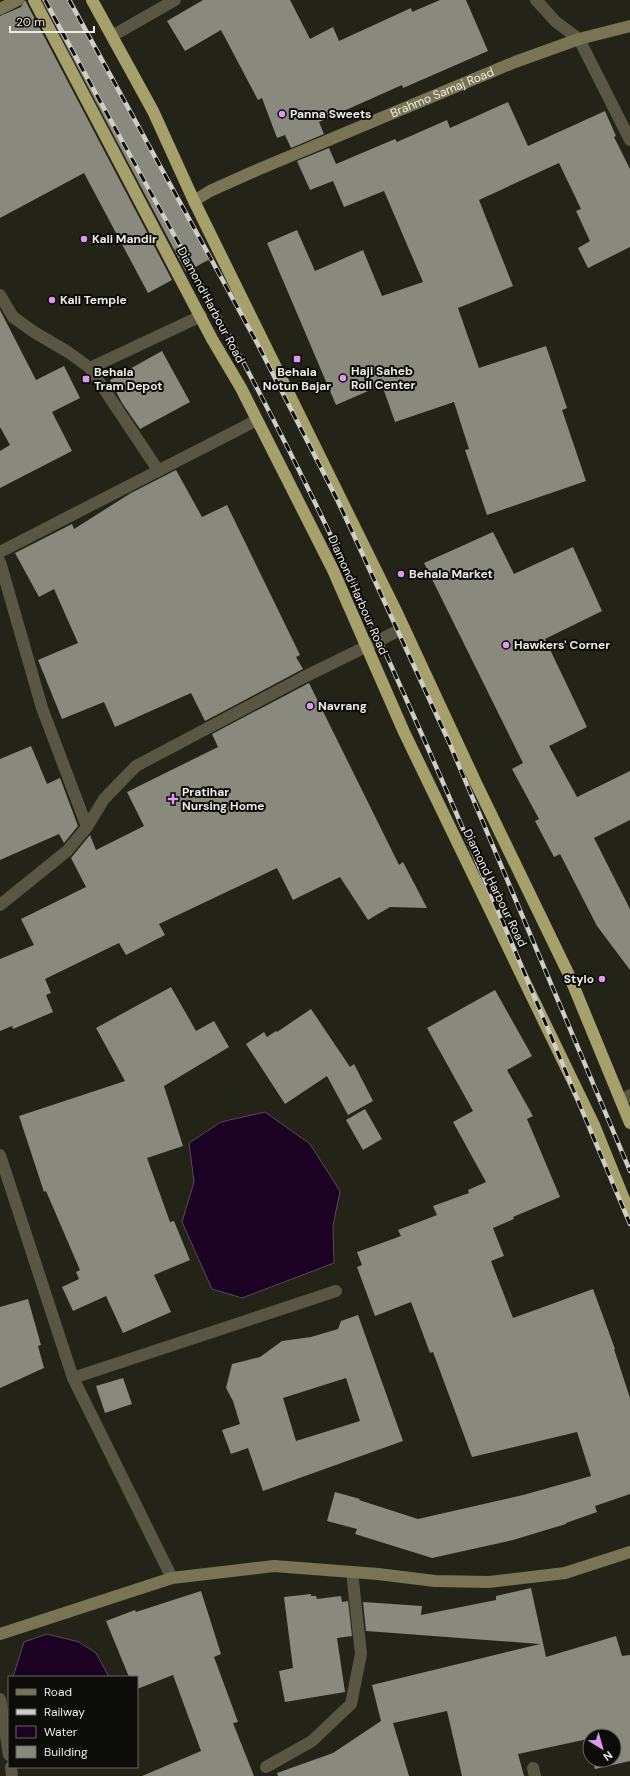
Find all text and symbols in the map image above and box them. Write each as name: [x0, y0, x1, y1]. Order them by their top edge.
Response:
scale bar: [10, 8, 94, 34]
text: 20 m: [16, 14, 45, 30]
street label: Brahmo Samaj Road: [388, 64, 496, 121]
place label: Panna Sweets: [290, 106, 372, 122]
marker: Panna Sweets: [277, 109, 287, 119]
place label: Kali Mandir: [92, 231, 157, 247]
marker: Kali Mandir: [79, 234, 89, 244]
street label: Diamond Harbour Road: [174, 244, 248, 366]
place label: Kali Temple: [60, 292, 127, 308]
marker: Kali Temple: [47, 295, 57, 305]
marker: Behala Notun Bajar: [292, 354, 302, 364]
place label: Haji Saheb Roll Center: [351, 363, 416, 393]
place label: Behala Tram Depot: [94, 364, 163, 394]
place label: Behala Notun Bajar: [263, 364, 331, 394]
marker: Haji Saheb Roll Center: [338, 373, 348, 383]
marker: Behala Tram Depot: [81, 374, 91, 384]
street label: Diamond Harbour Road: [324, 533, 392, 657]
place label: Behala Market: [409, 566, 493, 582]
marker: Behala Market: [396, 569, 406, 579]
place label: Hawkers' Corner: [514, 637, 610, 653]
marker: Hawkers' Corner: [501, 640, 511, 650]
place label: Navrang: [318, 698, 367, 714]
marker: Navrang: [305, 701, 315, 711]
place label: Pratihar Nursing Home: [182, 784, 265, 814]
marker: Pratihar Nursing Home: [167, 793, 179, 805]
street label: Diamond Harbour Road: [459, 826, 531, 950]
place label: Stylo: [564, 971, 594, 987]
marker: Stylo: [597, 974, 607, 984]
legend: [8, 1676, 138, 1768]
text: Road: [44, 1684, 72, 1700]
text: Railway: [44, 1704, 85, 1720]
text: Water: [44, 1724, 78, 1740]
north arrow: [582, 1728, 622, 1768]
text: Building: [44, 1744, 88, 1760]
text: N: [601, 1748, 615, 1764]

